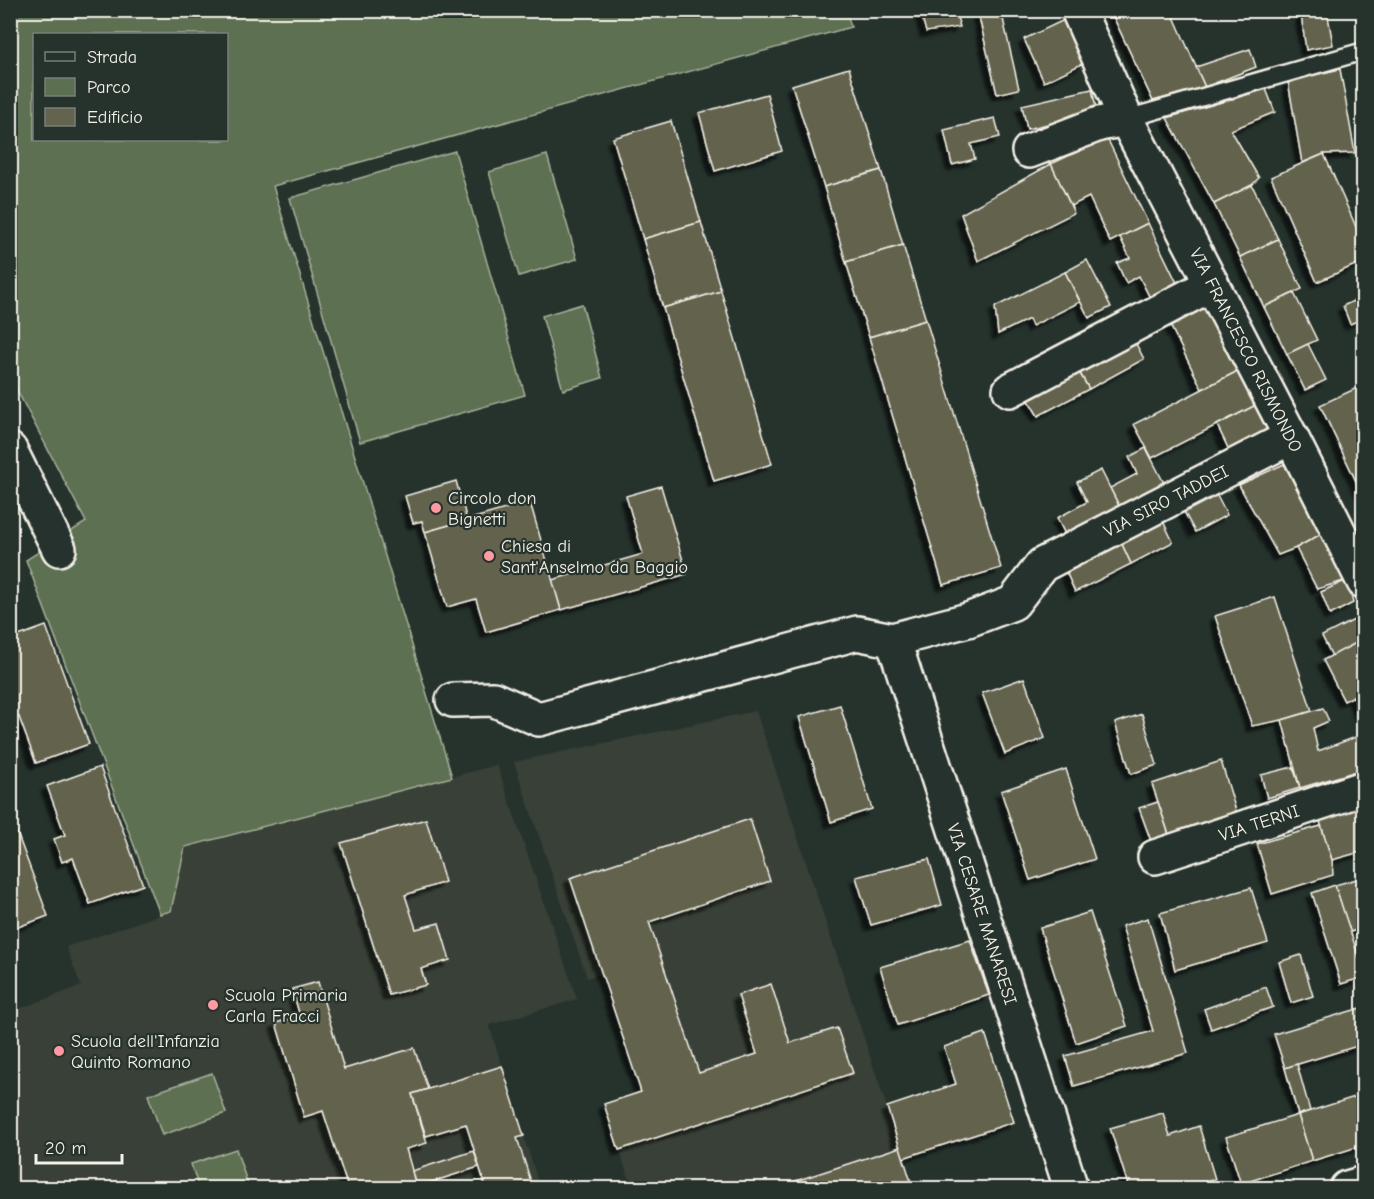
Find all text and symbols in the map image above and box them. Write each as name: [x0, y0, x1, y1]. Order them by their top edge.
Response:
legend: [33, 33, 228, 141]
text: Strada: [87, 47, 137, 68]
text: Parco: [87, 77, 130, 98]
text: Edificio: [87, 107, 143, 128]
street label: VIA FRANCESCO RISMONDO: [1185, 245, 1306, 456]
street label: VIA SIRO TADDEI: [1100, 461, 1232, 542]
place label: Circolo don Bignetti: [448, 488, 536, 530]
marker: Circolo don Bignetti: [429, 501, 443, 515]
place label: Chiesa di Sant'Anselmo da Baggio: [501, 536, 688, 578]
marker: Chiesa di Sant'Anselmo da Baggio: [482, 549, 496, 563]
street label: VIA TERNI: [1216, 801, 1302, 846]
street label: VIA CESARE MANARESI: [942, 821, 1021, 1008]
place label: Scuola Primaria Carla Fracci: [225, 985, 348, 1027]
marker: Scuola Primaria Carla Fracci: [206, 998, 220, 1012]
place label: Scuola dell'Infanzia Quinto Romano: [71, 1031, 220, 1073]
marker: Scuola dell'Infanzia Quinto Romano: [52, 1044, 66, 1058]
scale bar: [36, 1127, 122, 1165]
text: 20 m: [45, 1138, 86, 1159]

